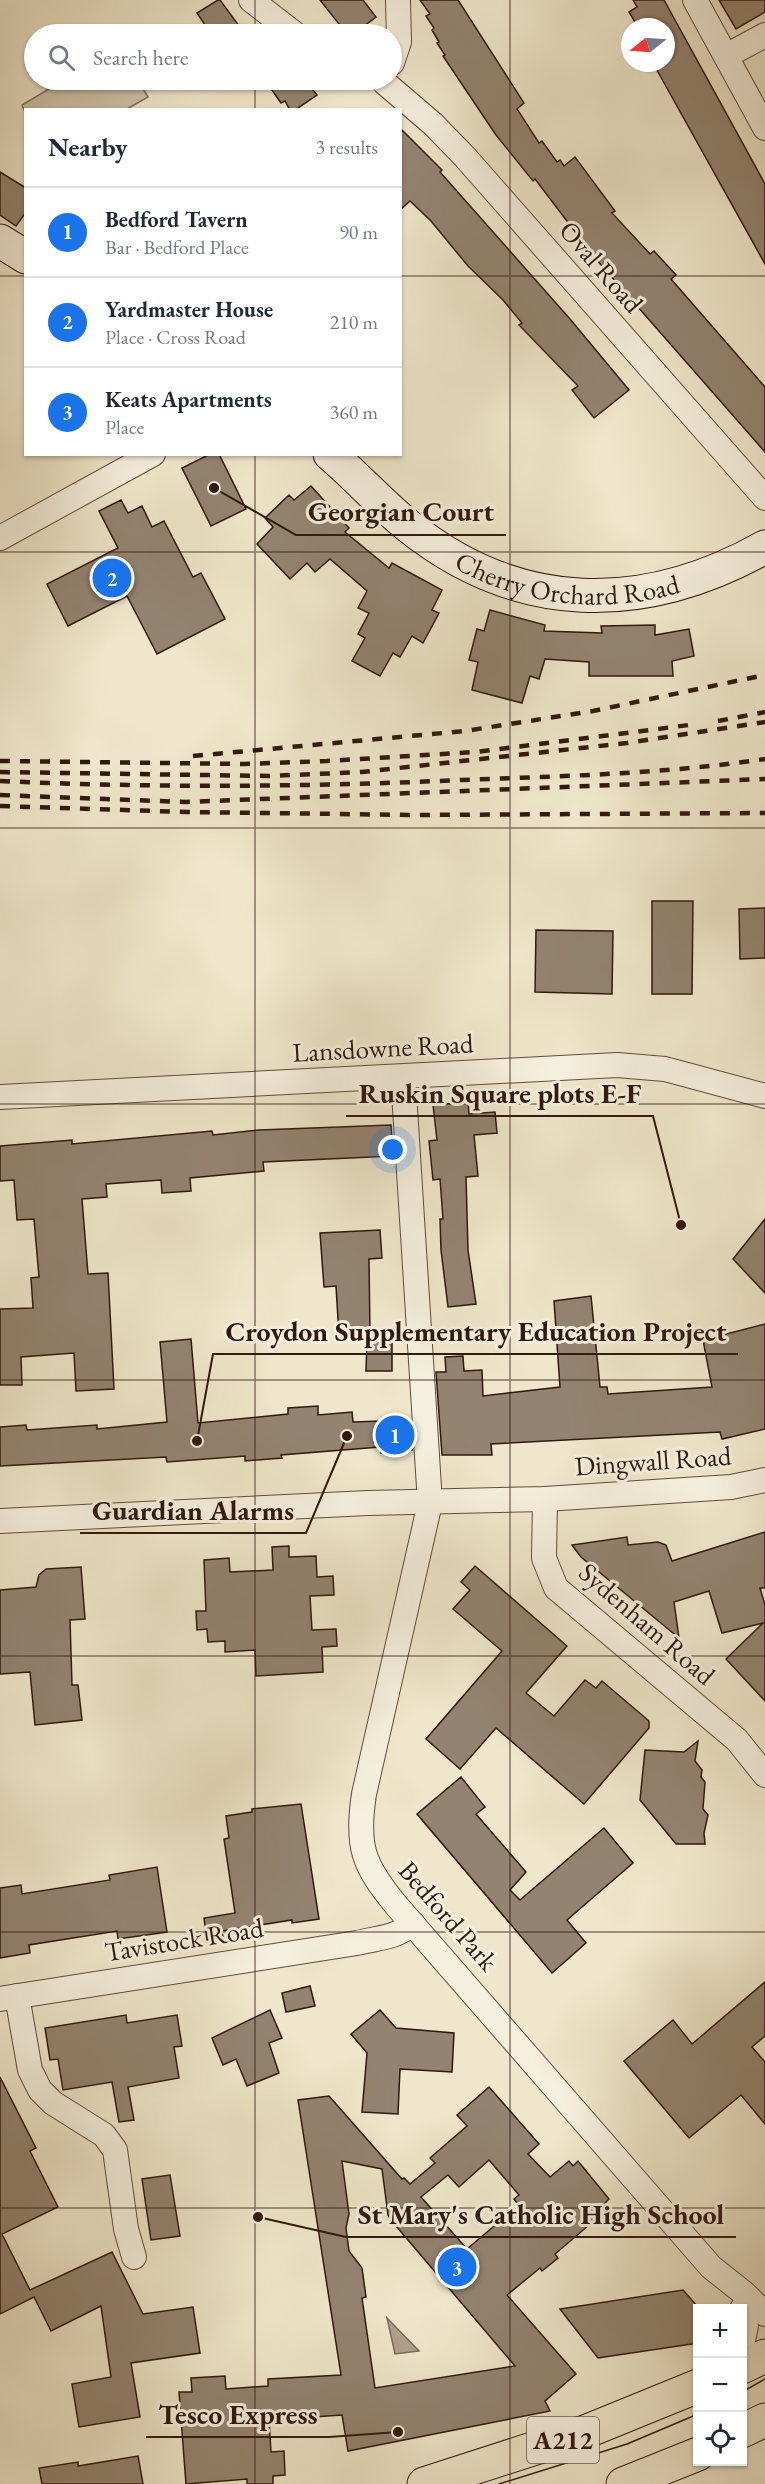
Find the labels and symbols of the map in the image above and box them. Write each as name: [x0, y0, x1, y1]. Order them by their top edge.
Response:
north arrow: [621, 18, 675, 72]
street label: Oval Road: [552, 213, 651, 320]
callout: Georgian Court: [296, 489, 506, 535]
text: Georgian Court: [308, 493, 494, 529]
street label: Cherry Orchard Road: [449, 543, 683, 613]
pin: 2: [92, 556, 132, 600]
street label: Lansdowne Road: [292, 1025, 475, 1070]
callout: Ruskin Square plots E-F: [346, 1070, 653, 1116]
text: Ruskin Square plots E-F: [359, 1075, 641, 1111]
your location: [378, 1135, 407, 1164]
callout: Croydon Supplementary Education Project: [213, 1308, 738, 1354]
text: Croydon Supplementary Education Project: [225, 1313, 727, 1349]
pin: 1: [376, 1412, 414, 1458]
street label: Dingwall Road: [574, 1438, 733, 1483]
callout: Guardian Alarms: [80, 1487, 306, 1533]
text: Guardian Alarms: [92, 1492, 294, 1528]
street label: Sydenham Road: [572, 1555, 723, 1693]
street label: Bedford Park: [391, 1853, 506, 1978]
street label: Tavistock Road: [102, 1910, 266, 1969]
callout: St Mary's Catholic High School: [346, 2191, 736, 2237]
text: St Mary's Catholic High School: [358, 2196, 724, 2232]
pin: 3: [438, 2244, 476, 2290]
callout: Tesco Express: [146, 2391, 329, 2437]
text: Tesco Express: [158, 2396, 318, 2432]
road number: A212: [527, 2417, 599, 2463]

